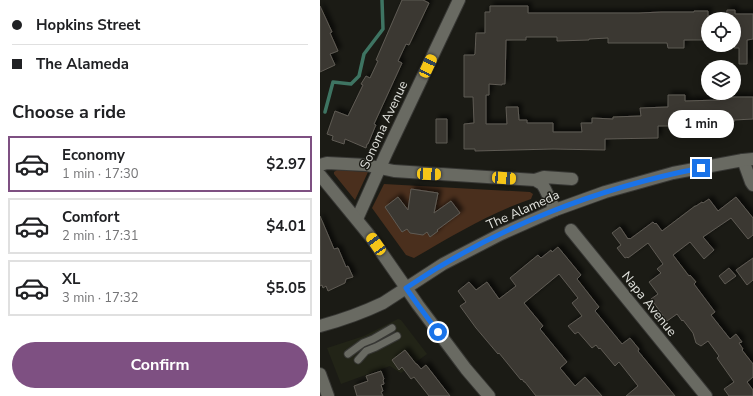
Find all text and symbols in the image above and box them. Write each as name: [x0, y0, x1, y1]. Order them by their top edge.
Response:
map controls: [701, 12, 741, 100]
button: locate: [701, 12, 741, 52]
text: Hopkins Street: [36, 15, 140, 35]
car: [417, 53, 439, 79]
text: The Alameda: [36, 54, 129, 74]
button: layers: [701, 60, 741, 100]
street label: Sonoma Avenue: [356, 78, 412, 172]
text: Choose a ride: [12, 100, 126, 124]
callout: 1 min: [668, 110, 734, 138]
text: 1 min: [684, 115, 718, 133]
text: Economy: [62, 145, 125, 165]
icon: car: [14, 146, 50, 182]
text: $2.97: [266, 154, 306, 174]
route end: [692, 159, 710, 177]
text: 1 min · 17:30: [62, 165, 138, 183]
car: [417, 167, 441, 181]
car: [492, 171, 516, 185]
street label: The Alameda: [484, 186, 562, 234]
text: Comfort: [62, 207, 119, 227]
icon: car: [14, 208, 50, 244]
text: $4.01: [266, 216, 306, 236]
text: 2 min · 17:31: [62, 227, 138, 245]
car: [364, 231, 388, 257]
street label: Napa Avenue: [617, 268, 681, 340]
text: XL: [62, 269, 81, 289]
icon: car: [14, 270, 50, 306]
text: $5.05: [266, 278, 306, 298]
text: 3 min · 17:32: [62, 289, 138, 307]
route start: [429, 323, 447, 341]
button: Confirm: [12, 342, 308, 388]

